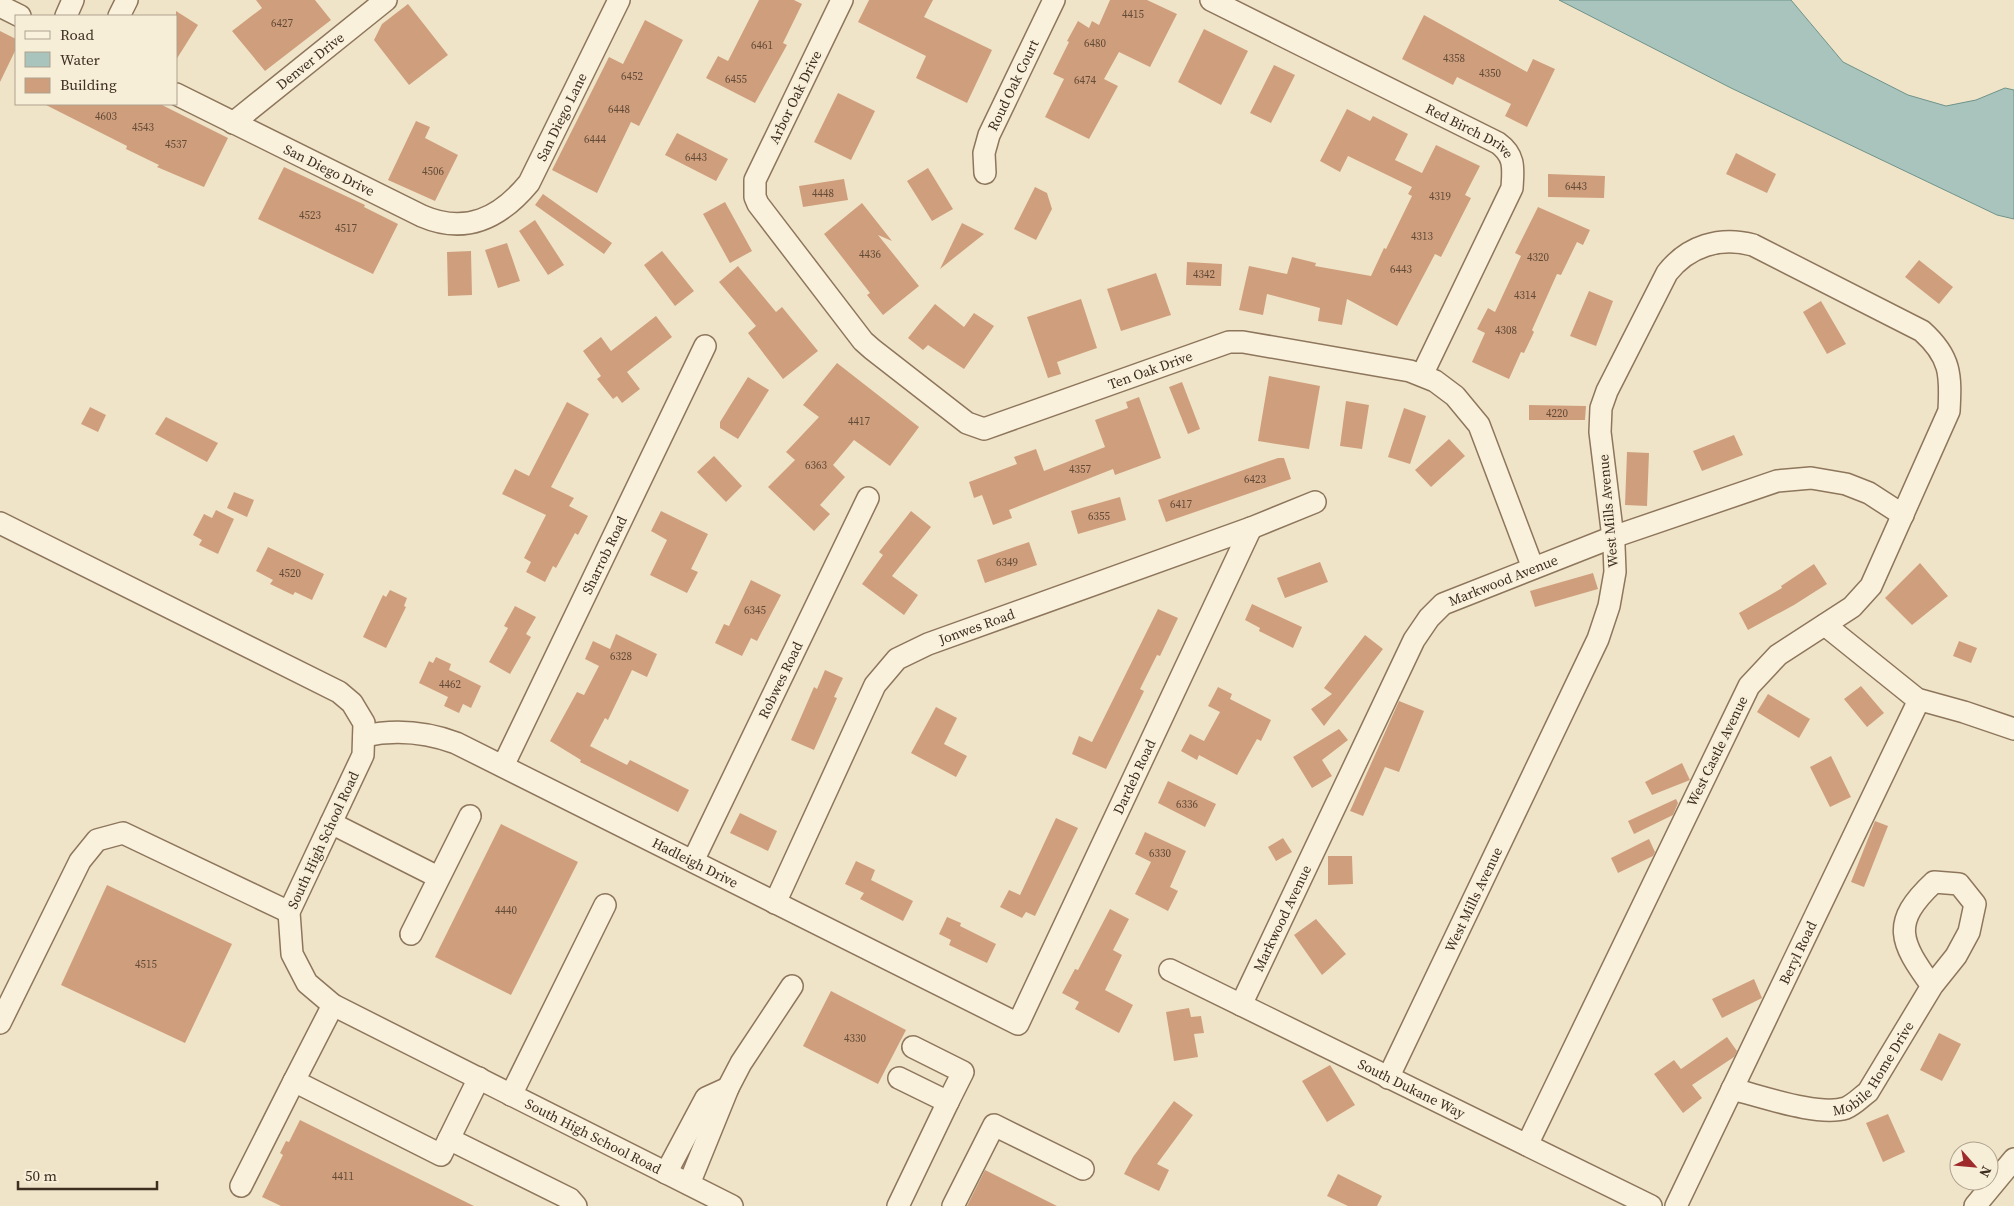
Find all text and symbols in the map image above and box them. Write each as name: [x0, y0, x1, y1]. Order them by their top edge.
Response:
house number: 4415: [1122, 7, 1144, 22]
legend: [15, 15, 178, 105]
house number: 6427: [271, 16, 293, 31]
text: Road: [60, 24, 94, 45]
street label: Denver Drive: [272, 27, 348, 94]
street label: Roud Oak Court: [982, 36, 1044, 134]
house number: 6480: [1084, 36, 1106, 51]
house number: 6461: [751, 38, 773, 53]
street label: Arbor Oak Drive: [764, 47, 826, 147]
text: Water: [60, 49, 101, 70]
house number: 4358: [1443, 51, 1465, 66]
house number: 4350: [1479, 66, 1501, 81]
street label: San Diego Lane: [531, 69, 592, 165]
house number: 6452: [621, 69, 643, 84]
house number: 6455: [725, 72, 747, 87]
house number: 6474: [1074, 73, 1096, 88]
text: Building: [60, 74, 117, 95]
street label: Red Birch Drive: [1422, 98, 1519, 162]
house number: 6448: [608, 102, 630, 117]
house number: 4603: [95, 109, 117, 124]
house number: 4543: [132, 120, 154, 135]
house number: 6444: [584, 132, 606, 147]
house number: 4537: [165, 137, 187, 152]
street label: San Diego Drive: [280, 139, 378, 201]
house number: 6443: [685, 150, 707, 165]
house number: 4506: [422, 164, 444, 179]
house number: 6443: [1565, 179, 1587, 194]
house number: 4448: [812, 186, 834, 201]
house number: 4319: [1429, 189, 1451, 204]
house number: 4523: [299, 208, 321, 223]
house number: 4517: [335, 221, 357, 236]
house number: 4313: [1411, 229, 1433, 244]
house number: 4436: [859, 247, 881, 262]
house number: 4320: [1527, 250, 1549, 265]
house number: 6443: [1390, 262, 1412, 277]
house number: 4342: [1193, 267, 1215, 282]
house number: 4314: [1514, 288, 1536, 303]
house number: 4308: [1495, 323, 1517, 338]
street label: Ten Oak Drive: [1105, 346, 1195, 394]
house number: 4220: [1546, 406, 1568, 421]
house number: 4417: [848, 414, 870, 429]
street label: West Mills Avenue: [1593, 453, 1623, 569]
house number: 6363: [805, 458, 827, 473]
house number: 4357: [1069, 462, 1091, 477]
house number: 6423: [1244, 472, 1266, 487]
house number: 6417: [1170, 497, 1192, 512]
house number: 6355: [1088, 509, 1110, 524]
street label: Sharrob Road: [577, 512, 632, 598]
street label: Markwood Avenue: [1446, 550, 1561, 611]
house number: 6349: [996, 555, 1018, 570]
house number: 4520: [279, 566, 301, 581]
house number: 6345: [744, 603, 766, 618]
street label: Jonwes Road: [935, 604, 1017, 650]
street label: Robwes Road: [753, 638, 807, 722]
house number: 6328: [610, 649, 632, 664]
house number: 4462: [439, 677, 461, 692]
street label: West Castle Avenue: [1682, 692, 1752, 810]
street label: Dardeb Road: [1108, 736, 1160, 818]
street label: South High School Road: [282, 768, 364, 912]
house number: 6336: [1176, 797, 1198, 812]
street label: Hadleigh Drive: [649, 833, 742, 893]
street label: West Mills Avenue: [1440, 844, 1507, 955]
house number: 6330: [1149, 846, 1171, 861]
street label: Markwood Avenue: [1248, 862, 1316, 975]
house number: 4440: [495, 903, 517, 918]
street label: Beryl Road: [1774, 918, 1821, 988]
house number: 4515: [135, 957, 157, 972]
street label: Mobile Home Drive: [1831, 1017, 1918, 1120]
house number: 4330: [844, 1031, 866, 1046]
street label: South Dukane Way: [1355, 1054, 1469, 1124]
street label: South High School Road: [522, 1093, 665, 1179]
north arrow: [1949, 1141, 1999, 1191]
scale bar: [18, 1158, 156, 1190]
text: N: [1974, 1163, 1997, 1181]
text: 50 m: [25, 1165, 57, 1186]
house number: 4411: [332, 1169, 354, 1184]

